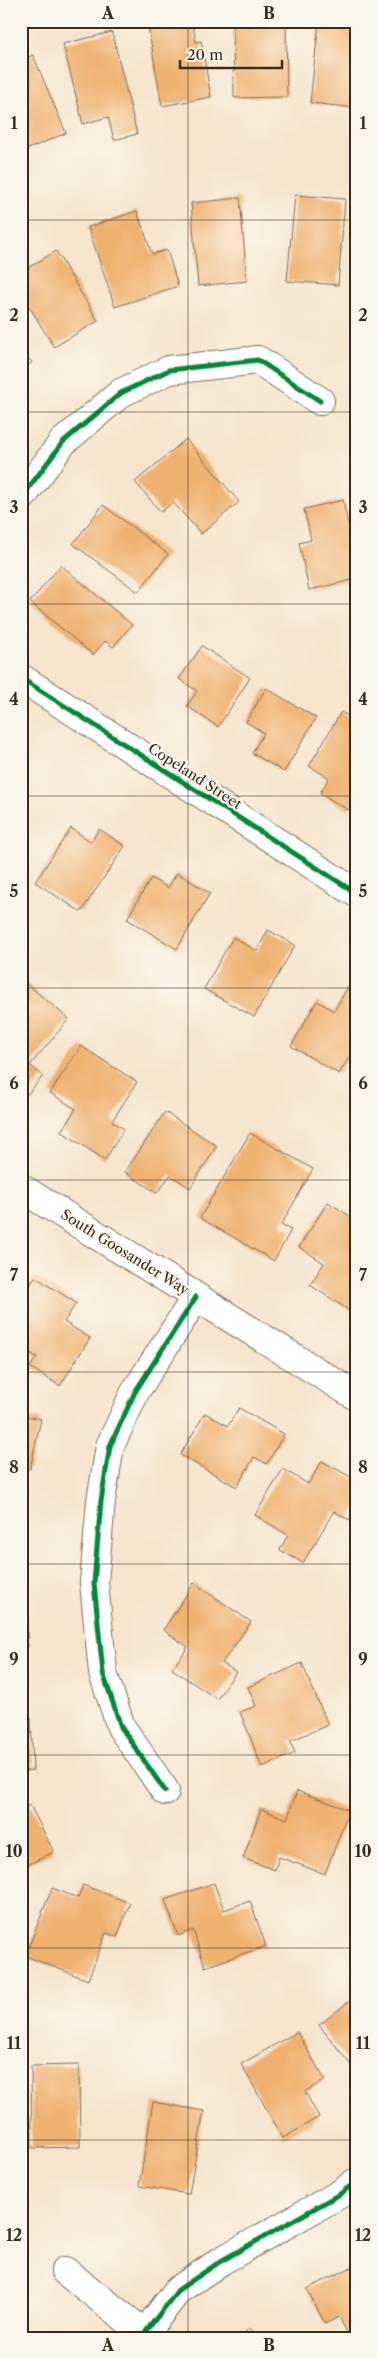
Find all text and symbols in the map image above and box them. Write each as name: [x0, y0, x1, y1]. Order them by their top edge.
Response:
text: A: [101, 3, 115, 23]
text: B: [263, 3, 275, 23]
scale bar: [180, 38, 282, 70]
text: 20 m: [187, 45, 223, 64]
text: 1: [10, 113, 18, 133]
text: 1: [359, 113, 367, 133]
text: 2: [9, 305, 19, 325]
text: 2: [358, 305, 368, 325]
text: 3: [9, 497, 19, 517]
text: 3: [358, 497, 368, 517]
text: 4: [9, 689, 19, 709]
text: 4: [358, 689, 368, 709]
street label: Copeland Street: [145, 739, 245, 813]
text: 5: [10, 881, 19, 901]
text: 5: [359, 881, 368, 901]
text: 6: [9, 1073, 19, 1093]
text: 6: [358, 1073, 368, 1093]
street label: South Goosander Way: [58, 1205, 193, 1299]
text: 7: [10, 1265, 19, 1285]
text: 7: [359, 1265, 368, 1285]
text: 8: [9, 1457, 19, 1477]
text: 8: [358, 1457, 368, 1477]
text: 9: [9, 1649, 19, 1669]
text: 9: [358, 1649, 368, 1669]
text: 10: [5, 1841, 23, 1861]
text: 10: [354, 1841, 372, 1861]
text: 11: [7, 2033, 22, 2053]
text: 11: [356, 2033, 371, 2053]
text: 12: [6, 2225, 22, 2245]
text: 12: [355, 2225, 371, 2245]
text: A: [101, 2335, 115, 2355]
text: B: [263, 2335, 275, 2355]

